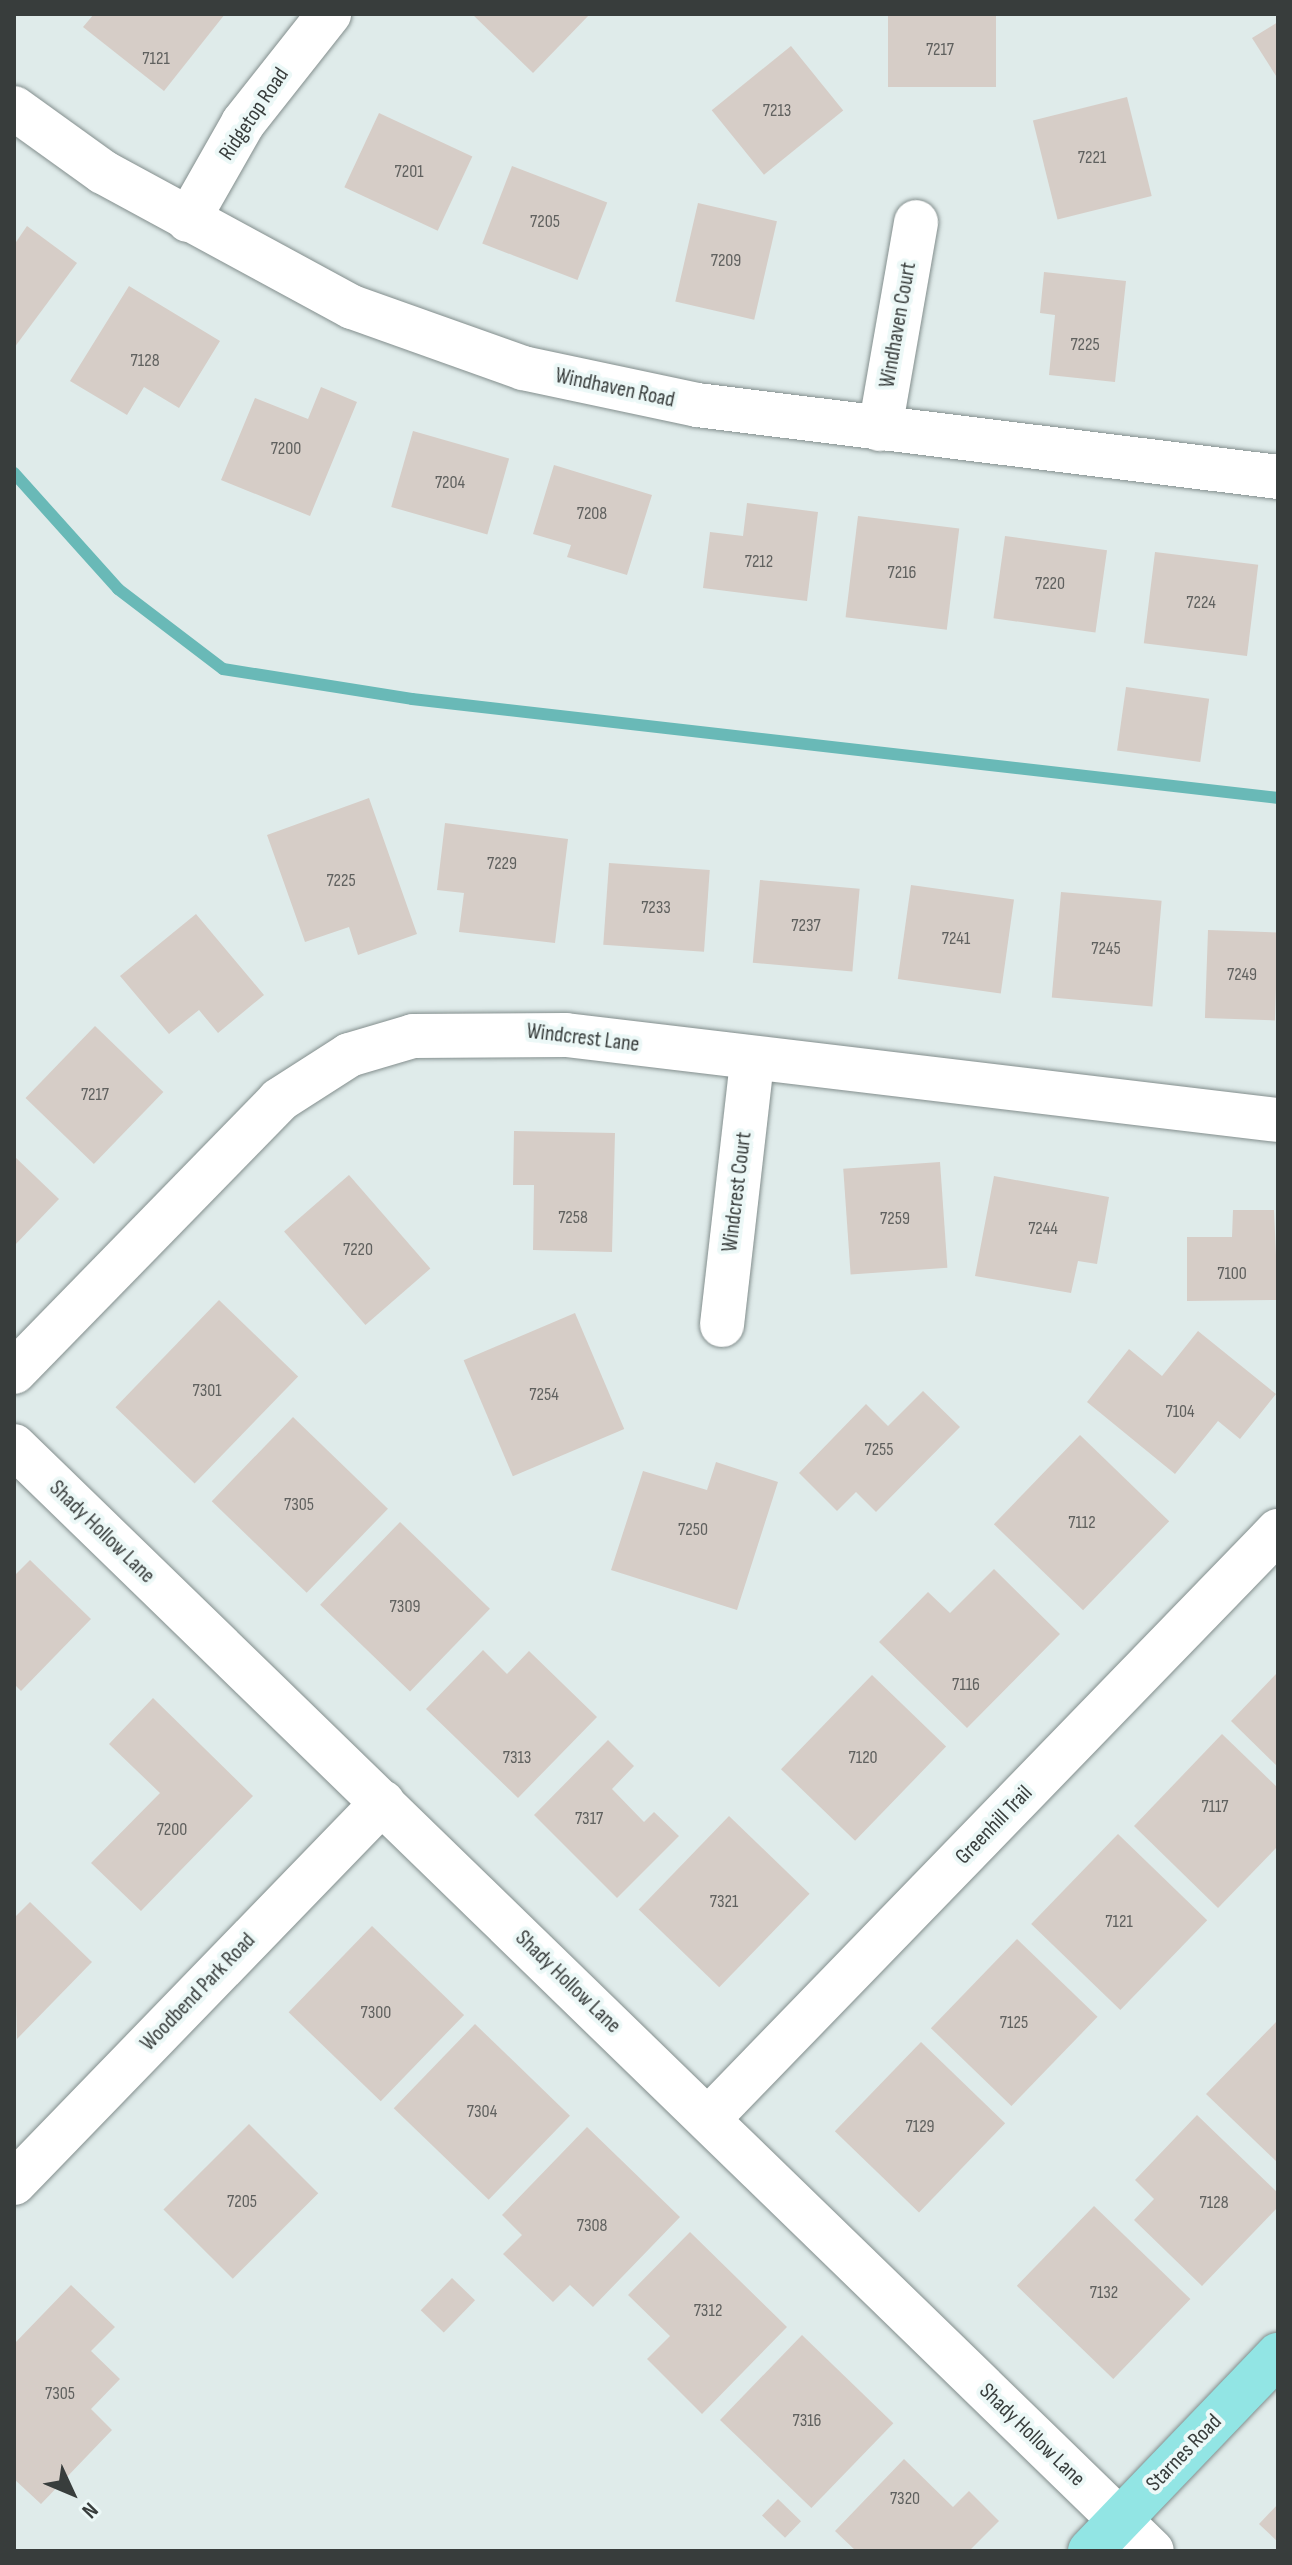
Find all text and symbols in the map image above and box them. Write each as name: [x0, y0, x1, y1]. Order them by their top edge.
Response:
house number: 7217: [926, 39, 954, 61]
house number: 7121: [142, 48, 170, 70]
street label: Ridgetop Road: [213, 63, 295, 165]
house number: 7213: [763, 100, 791, 122]
house number: 7221: [1078, 147, 1106, 169]
house number: 7201: [395, 161, 423, 183]
house number: 7205: [530, 211, 560, 233]
house number: 7209: [711, 250, 741, 272]
street label: Windhaven Court: [874, 260, 922, 390]
house number: 7225: [1070, 334, 1100, 356]
house number: 7128: [130, 350, 160, 372]
street label: Windhaven Road: [553, 362, 677, 414]
house number: 7200: [271, 438, 301, 460]
house number: 7204: [435, 472, 465, 494]
house number: 7208: [577, 503, 607, 525]
house number: 7212: [745, 551, 773, 573]
house number: 7216: [888, 562, 916, 584]
house number: 7220: [1035, 573, 1065, 595]
house number: 7224: [1186, 592, 1216, 614]
house number: 7229: [487, 853, 517, 875]
house number: 7225: [326, 870, 356, 892]
house number: 7233: [641, 897, 671, 919]
house number: 7237: [791, 915, 821, 937]
house number: 7241: [942, 928, 970, 950]
house number: 7245: [1091, 938, 1121, 960]
house number: 7249: [1227, 964, 1257, 986]
street label: Windcrest Lane: [525, 1018, 641, 1058]
house number: 7217: [81, 1084, 109, 1106]
street label: Windcrest Court: [717, 1131, 757, 1253]
house number: 7258: [558, 1207, 588, 1229]
house number: 7259: [880, 1208, 910, 1230]
house number: 7244: [1028, 1218, 1058, 1240]
house number: 7220: [343, 1239, 373, 1261]
house number: 7100: [1217, 1263, 1247, 1285]
house number: 7301: [192, 1380, 222, 1402]
house number: 7254: [529, 1384, 559, 1406]
house number: 7104: [1165, 1401, 1195, 1423]
house number: 7255: [864, 1439, 894, 1461]
street label: Shady Hollow Lane: [44, 1475, 160, 1589]
house number: 7305: [284, 1494, 314, 1516]
house number: 7112: [1068, 1512, 1096, 1534]
house number: 7250: [678, 1519, 708, 1541]
house number: 7309: [390, 1596, 420, 1618]
house number: 7116: [952, 1674, 980, 1696]
house number: 7313: [503, 1747, 531, 1769]
house number: 7120: [848, 1747, 878, 1769]
street label: Greenhill Trail: [950, 1780, 1038, 1870]
house number: 7117: [1201, 1796, 1229, 1818]
house number: 7317: [575, 1808, 603, 1830]
house number: 7200: [157, 1819, 187, 1841]
house number: 7321: [710, 1891, 738, 1913]
house number: 7121: [1105, 1911, 1133, 1933]
street label: Shady Hollow Lane: [510, 1925, 626, 2039]
street label: Woodbend Park Road: [135, 1928, 261, 2056]
house number: 7300: [361, 2002, 391, 2024]
house number: 7125: [1000, 2012, 1028, 2034]
house number: 7304: [467, 2101, 497, 2123]
house number: 7129: [905, 2116, 935, 2138]
house number: 7205: [227, 2191, 257, 2213]
house number: 7128: [1199, 2192, 1229, 2214]
house number: 7308: [577, 2215, 607, 2237]
house number: 7132: [1090, 2282, 1118, 2304]
house number: 7312: [694, 2300, 722, 2322]
street label: Shady Hollow Lane: [974, 2378, 1090, 2492]
house number: 7305: [45, 2383, 75, 2405]
street label: Starnes Road: [1141, 2409, 1227, 2497]
house number: 7316: [793, 2410, 821, 2432]
north arrow: [32, 2453, 112, 2533]
house number: 7320: [890, 2488, 920, 2510]
text: N: [76, 2496, 103, 2524]

